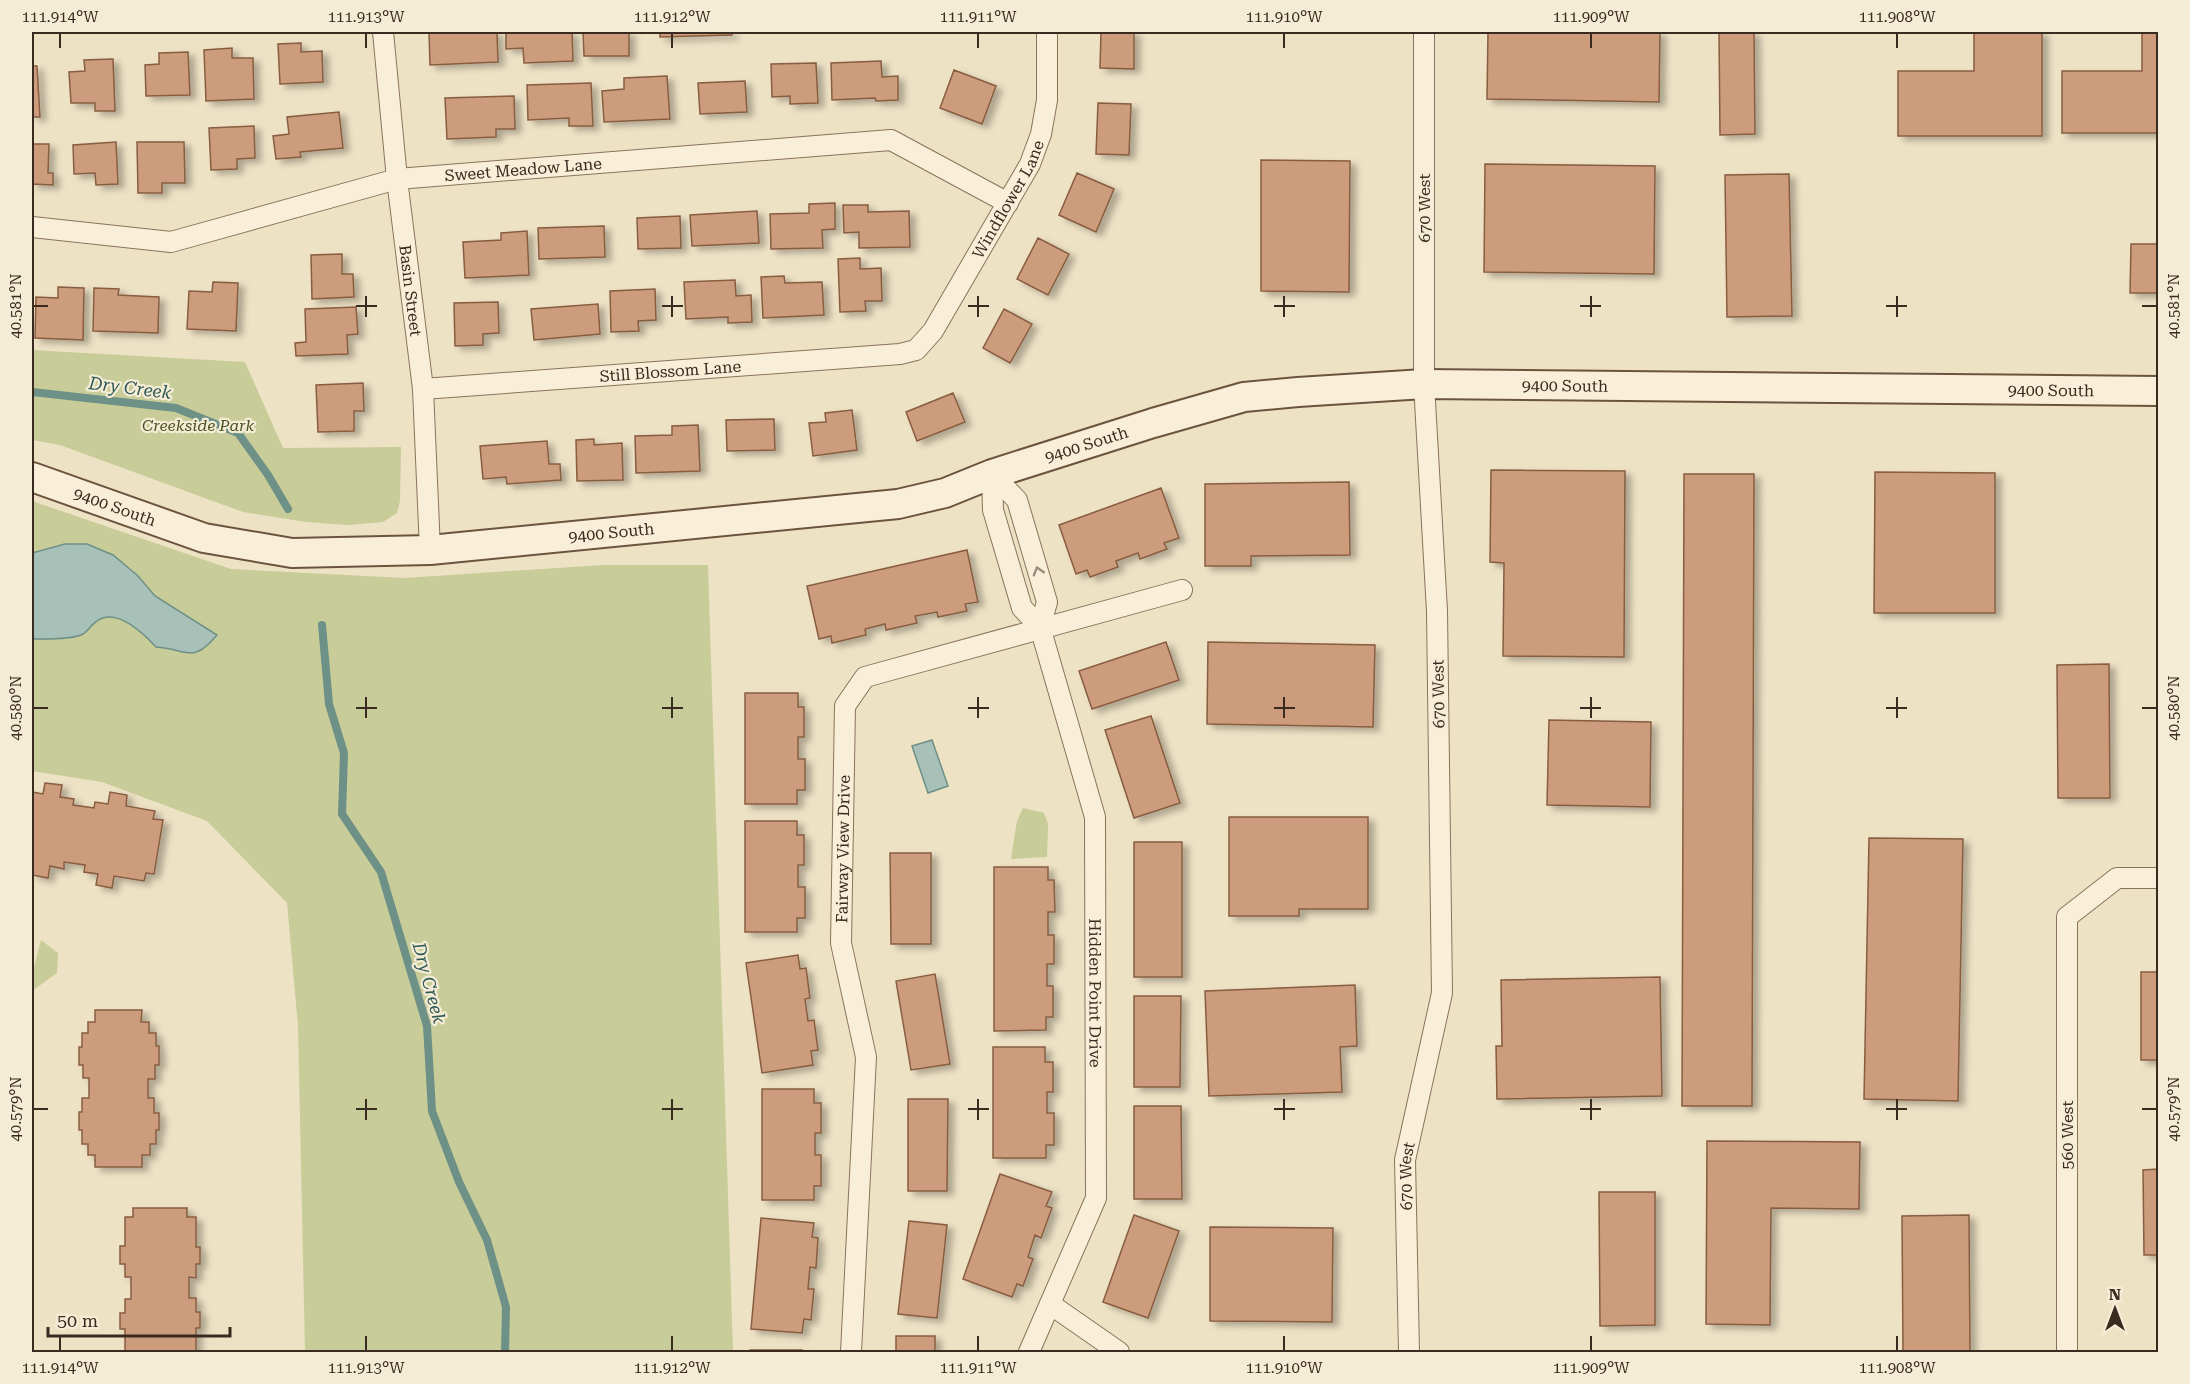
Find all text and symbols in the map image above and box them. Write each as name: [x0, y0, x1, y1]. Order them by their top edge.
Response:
text: 111.914°W: [22, 8, 99, 26]
text: 111.913°W: [328, 8, 405, 26]
text: 111.912°W: [634, 8, 711, 26]
text: 111.911°W: [940, 8, 1017, 26]
text: 111.910°W: [1246, 8, 1323, 26]
text: 111.909°W: [1553, 8, 1630, 26]
text: 111.908°W: [1859, 8, 1936, 26]
street label: Windflower Lane: [968, 137, 1048, 262]
street label: Sweet Meadow Lane: [444, 154, 603, 185]
street label: 670 West: [1415, 174, 1434, 242]
street label: Basin Street: [395, 244, 425, 338]
text: 40.581°N: [7, 273, 25, 339]
text: 40.581°N: [2165, 273, 2183, 339]
street label: Still Blossom Lane: [599, 357, 742, 386]
water label: Dry Creek: [86, 372, 173, 403]
street label: 9400 South: [1522, 376, 1608, 396]
street label: 9400 South: [2008, 381, 2094, 400]
park label: Creekside Park: [142, 416, 254, 435]
street label: 9400 South: [1043, 423, 1131, 467]
street label: 9400 South: [71, 484, 159, 530]
street label: 9400 South: [568, 519, 655, 546]
one-way arrow: [1033, 566, 1045, 577]
street label: 670 West: [1428, 659, 1449, 729]
text: 40.580°N: [7, 675, 25, 741]
text: 40.580°N: [2165, 675, 2183, 741]
street label: Fairway View Drive: [832, 775, 854, 923]
street label: Hidden Point Drive: [1085, 918, 1105, 1068]
water label: Dry Creek: [408, 939, 450, 1026]
text: 40.579°N: [7, 1076, 25, 1142]
text: 40.579°N: [2165, 1076, 2183, 1142]
street label: 560 West: [2058, 1101, 2077, 1169]
street label: 670 West: [1395, 1140, 1419, 1211]
north arrow: [2085, 1279, 2145, 1339]
text: N: [2109, 1285, 2121, 1304]
scale bar: [48, 1300, 230, 1338]
text: 50 m: [57, 1310, 98, 1331]
text: 111.914°W: [22, 1359, 99, 1377]
text: 111.913°W: [328, 1359, 405, 1377]
text: 111.912°W: [634, 1359, 711, 1377]
text: 111.911°W: [940, 1359, 1017, 1377]
text: 111.910°W: [1246, 1359, 1323, 1377]
text: 111.909°W: [1553, 1359, 1630, 1377]
text: 111.908°W: [1859, 1359, 1936, 1377]

